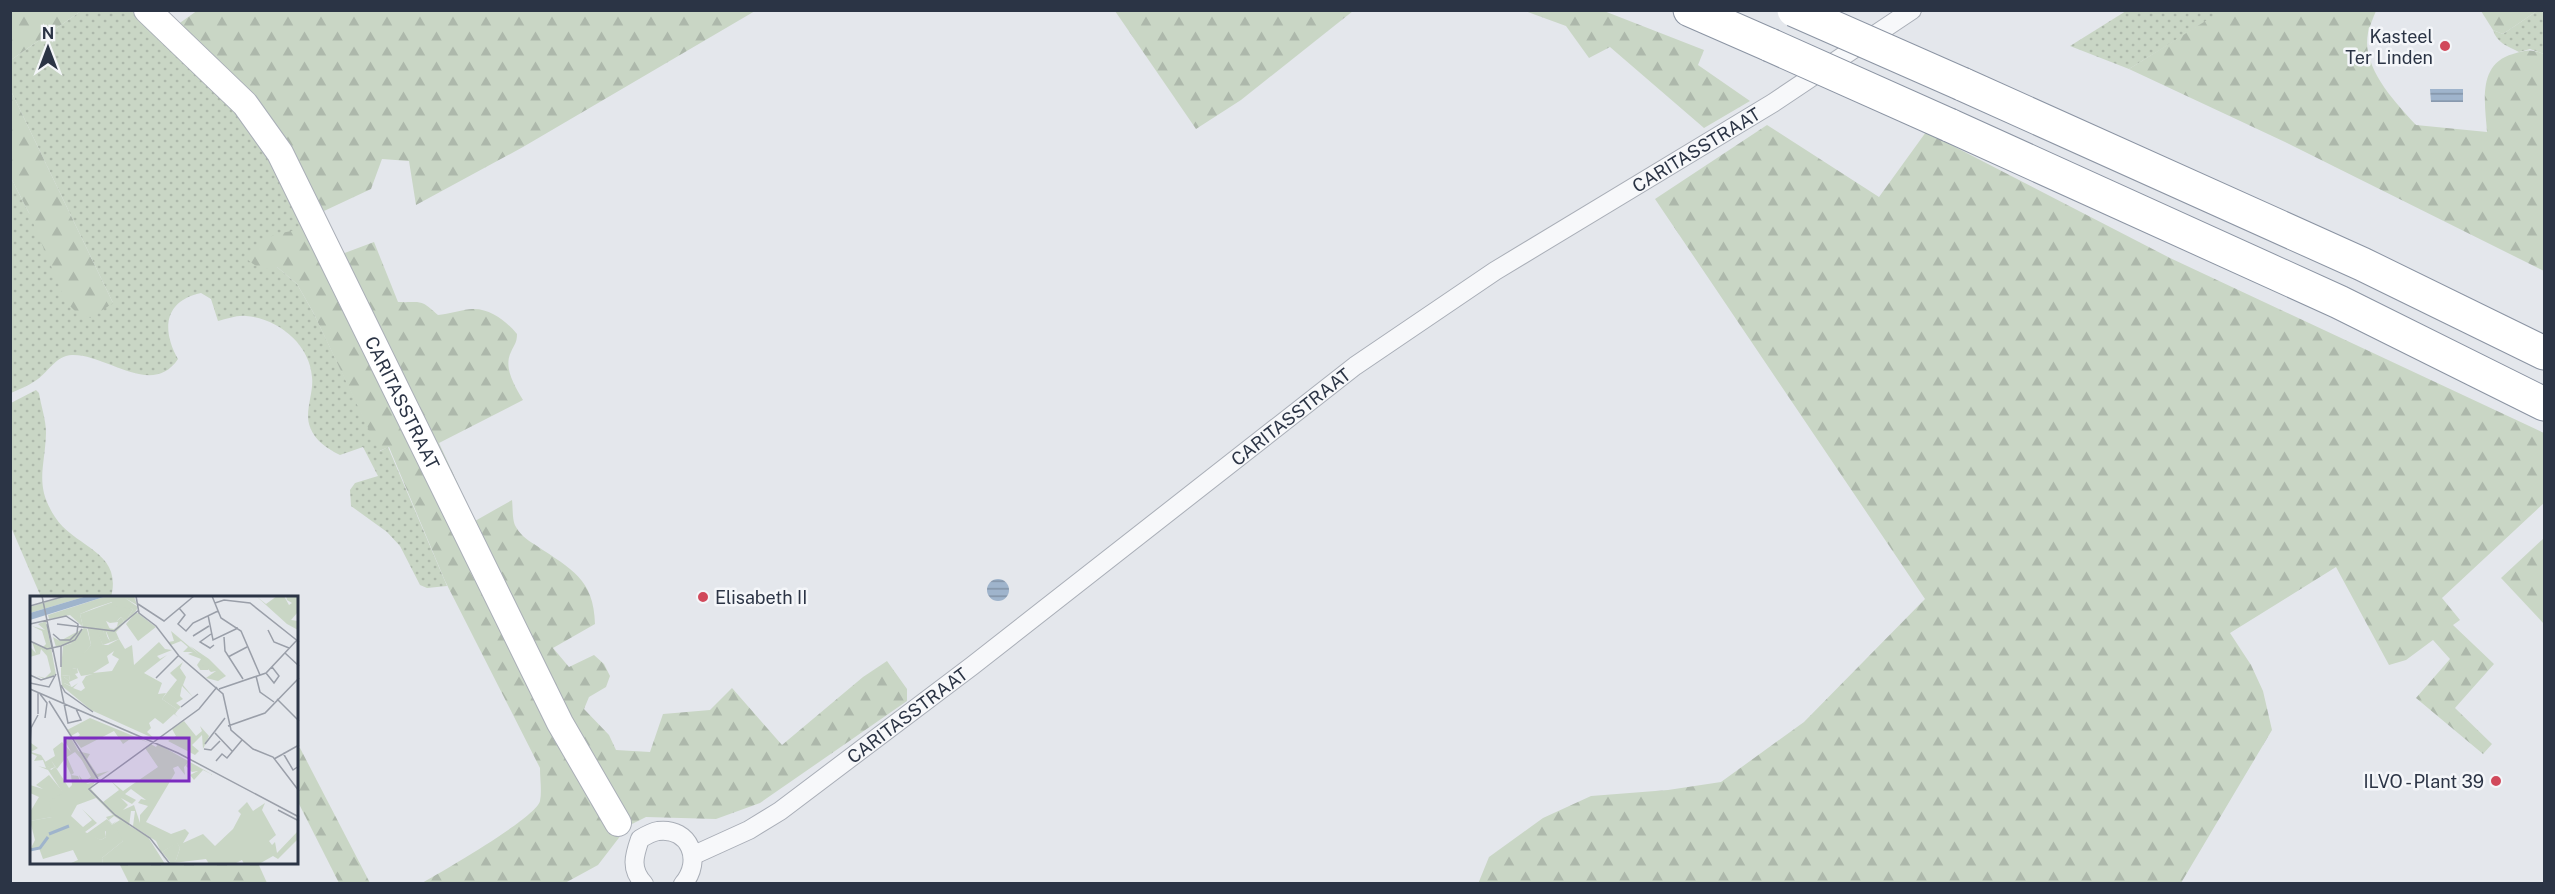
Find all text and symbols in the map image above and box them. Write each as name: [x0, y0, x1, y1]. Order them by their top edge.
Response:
north arrow: [18, 18, 78, 78]
text: N: [42, 24, 54, 43]
place label: Kasteel Ter Linden: [2345, 26, 2433, 68]
marker: Kasteel Ter Linden: [2438, 39, 2452, 53]
street label: CARITASSTRAAT: [1628, 103, 1764, 196]
street label: CARITASSTRAAT: [361, 333, 444, 473]
street label: CARITASSTRAAT: [1227, 363, 1355, 470]
place label: Elisabeth II: [715, 587, 807, 608]
marker: Elisabeth II: [696, 590, 710, 604]
inset map: [30, 596, 298, 864]
street label: CARITASSTRAAT: [843, 663, 972, 767]
place label: ILVO - Plant 39: [2363, 771, 2484, 792]
marker: ILVO - Plant 39: [2489, 774, 2503, 788]

